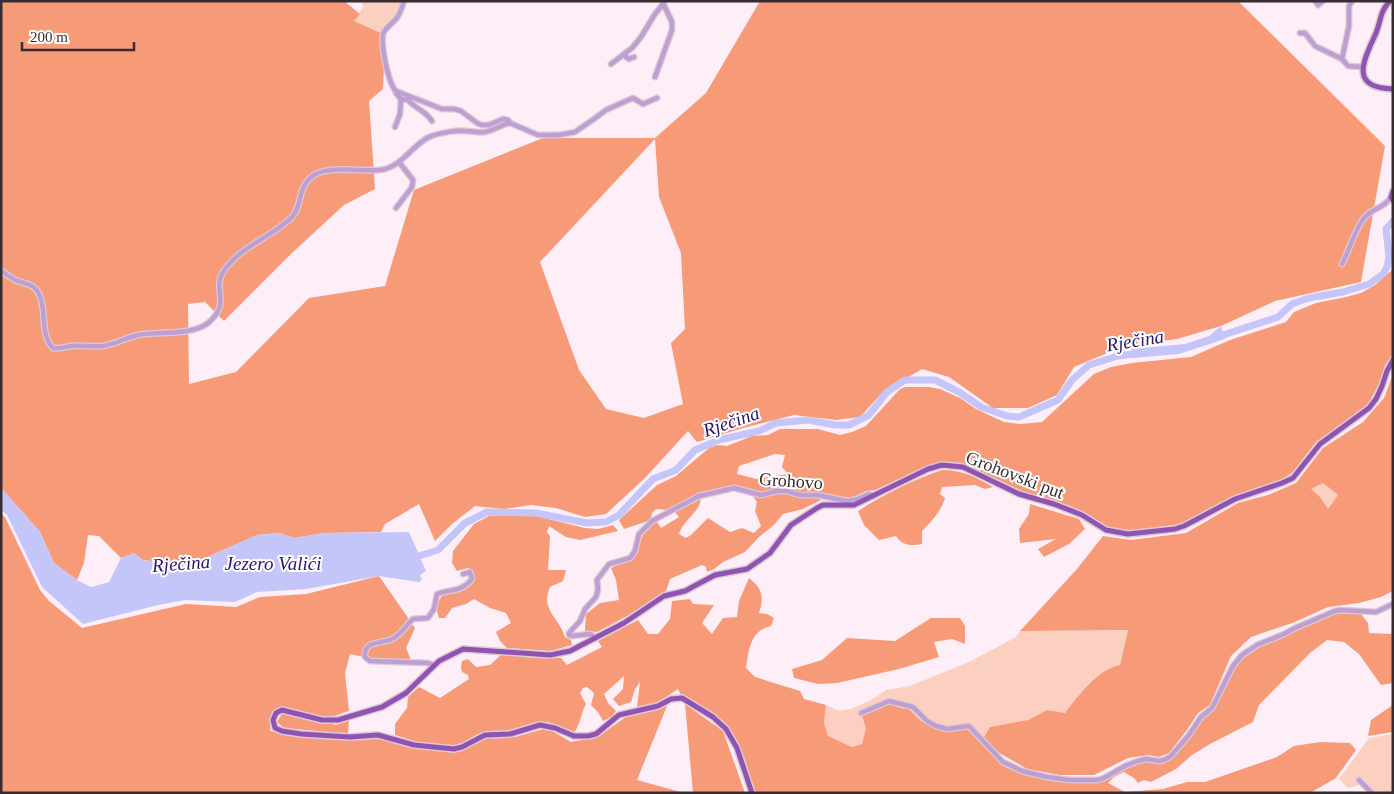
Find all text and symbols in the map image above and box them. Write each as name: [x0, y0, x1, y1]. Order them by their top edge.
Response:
scale bar: [22, 20, 135, 52]
text: 200 m: [30, 29, 68, 45]
water label: Rječina: [1104, 326, 1165, 356]
water label: Rječina: [699, 402, 762, 441]
street label: Grohovski put: [963, 447, 1067, 503]
street label: Grohovo: [758, 469, 824, 493]
water label: Rječina: [150, 551, 211, 576]
water label: Jezero Valići: [225, 553, 321, 574]

